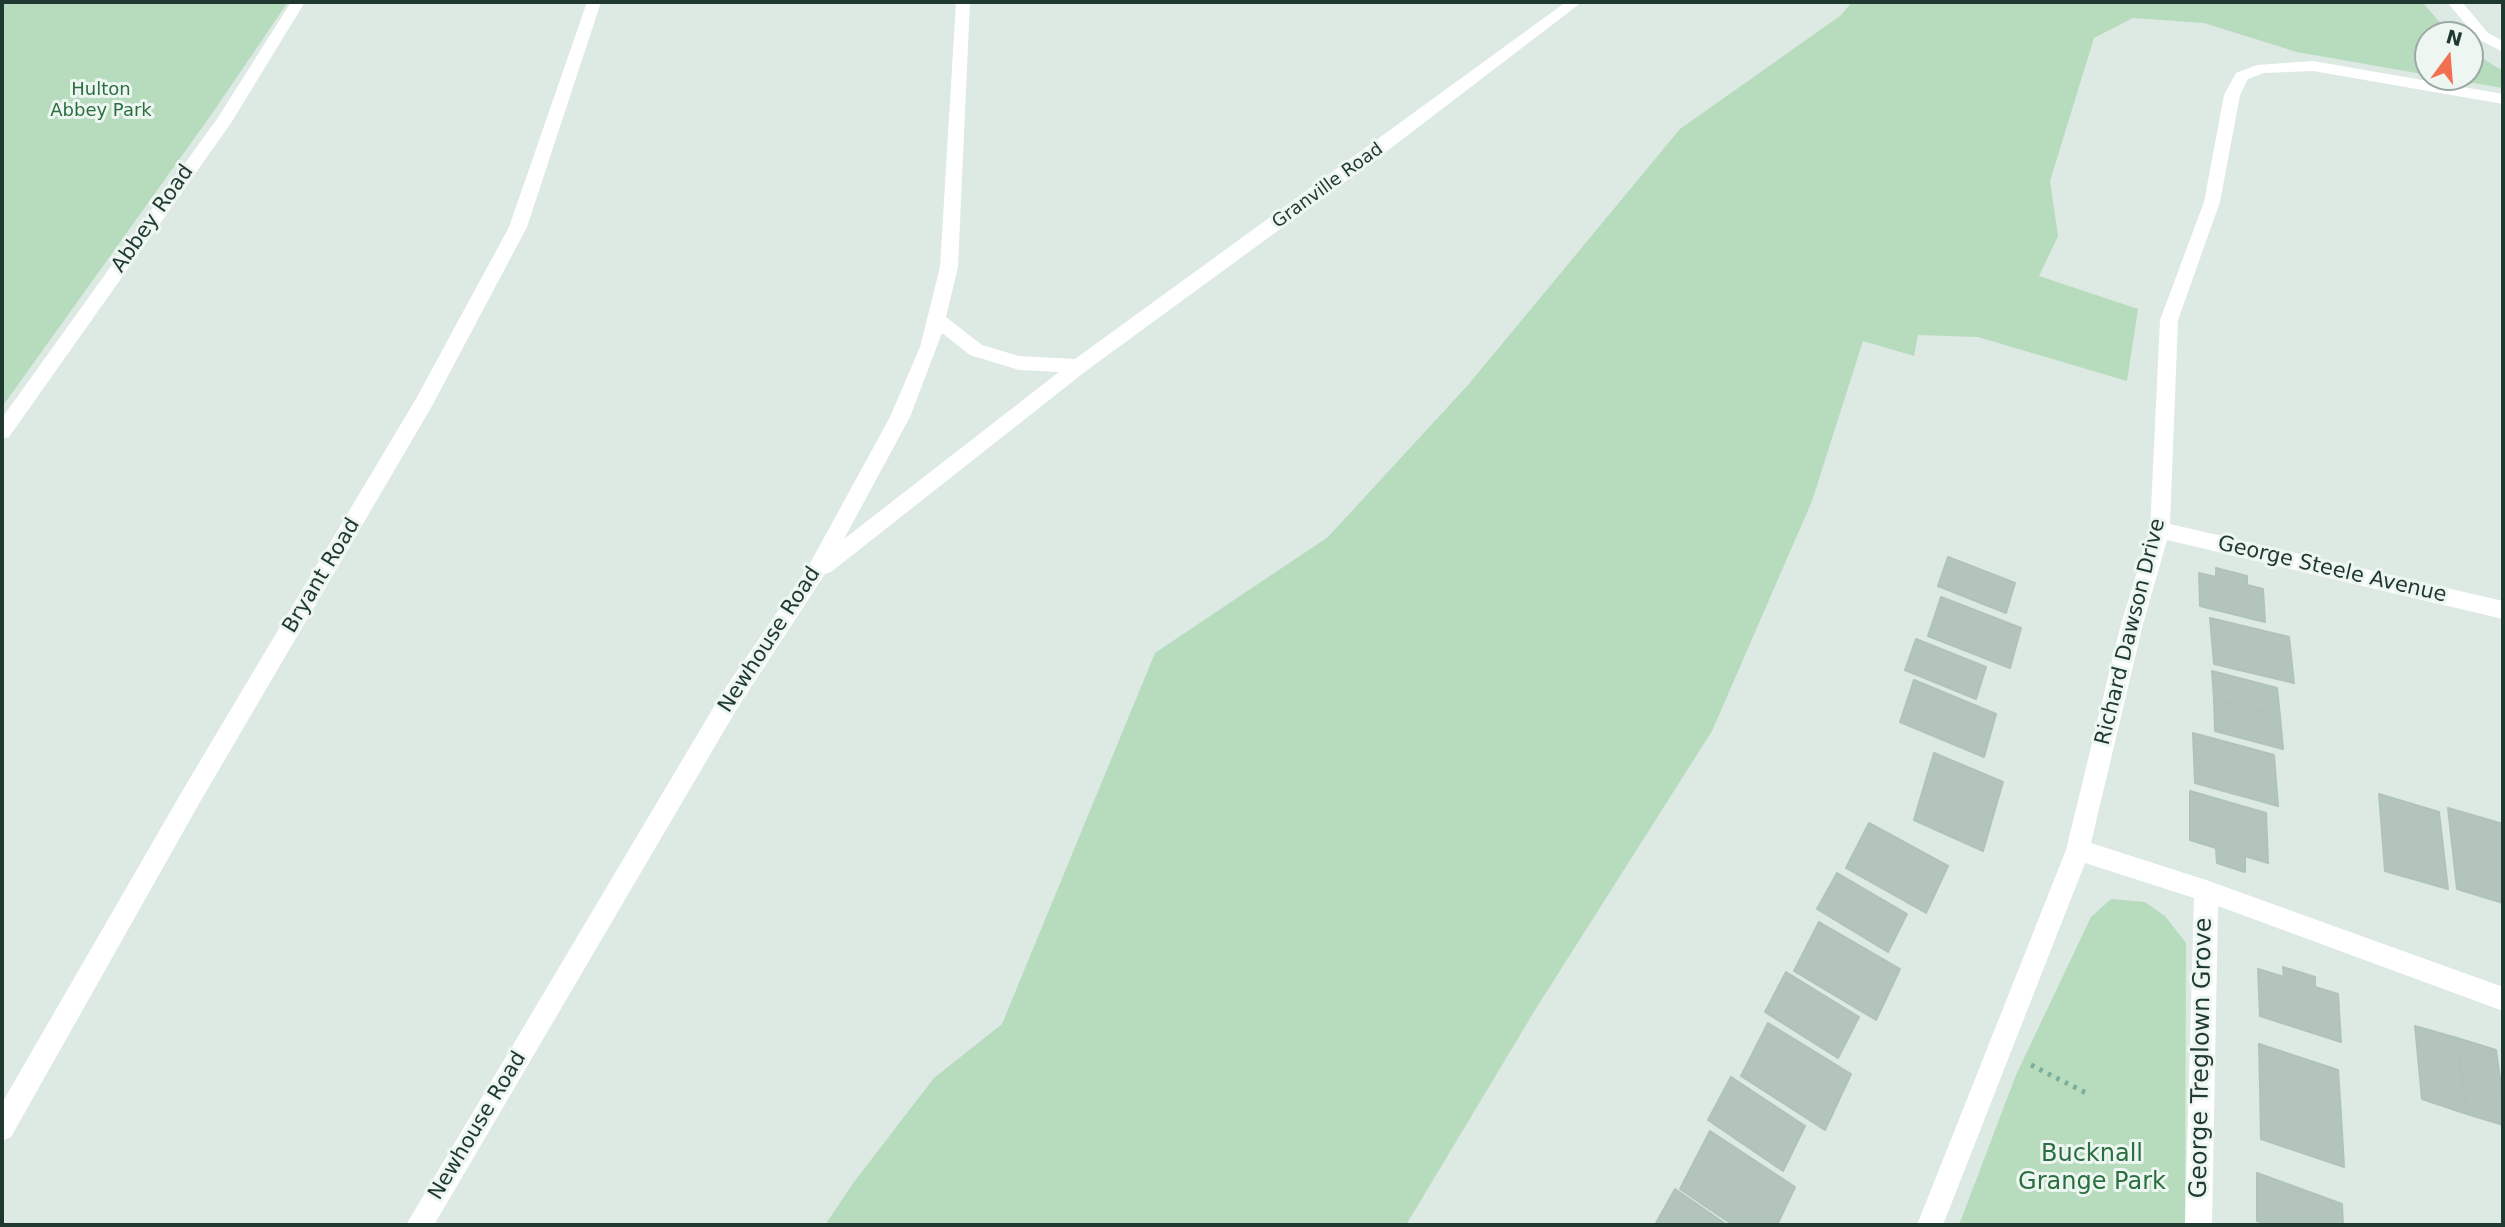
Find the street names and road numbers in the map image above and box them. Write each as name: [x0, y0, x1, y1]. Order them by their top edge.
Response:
street label: Granville Road: [1268, 139, 1388, 233]
street label: Abbey Road: [107, 160, 199, 278]
street label: Bryant Road: [278, 514, 366, 638]
street label: Richard Dawson Drive: [2091, 516, 2171, 748]
street label: George Steele Avenue: [2215, 531, 2449, 609]
street label: Newhouse Road: [714, 562, 826, 718]
street label: George Treglown Grove: [2185, 917, 2219, 1199]
street label: Newhouse Road: [424, 1047, 532, 1205]

